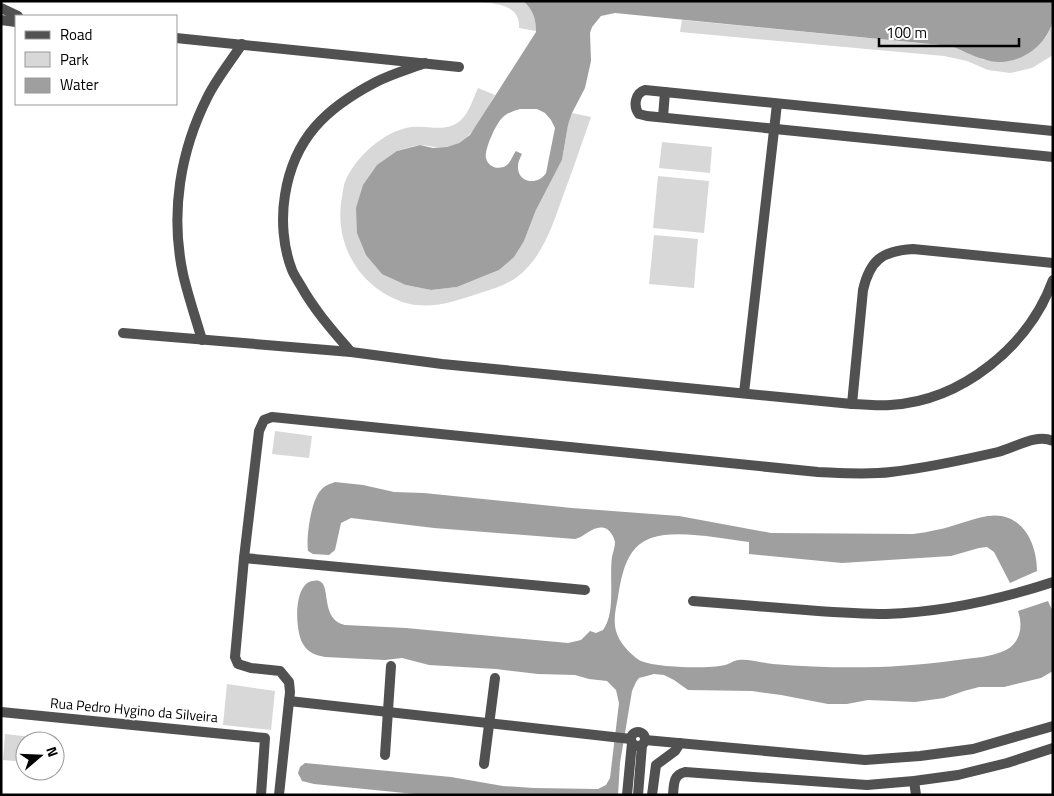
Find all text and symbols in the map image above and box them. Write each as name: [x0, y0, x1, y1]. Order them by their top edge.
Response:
legend: [15, 15, 178, 105]
scale bar: [879, 15, 1019, 47]
text: 100 m: [886, 21, 927, 44]
text: Road: [60, 23, 92, 46]
text: Park: [60, 48, 89, 71]
text: Water: [60, 73, 99, 96]
street label: Rua Pedro Hygino da Silveira: [49, 692, 219, 727]
north arrow: [15, 731, 65, 781]
text: N: [41, 744, 64, 760]

